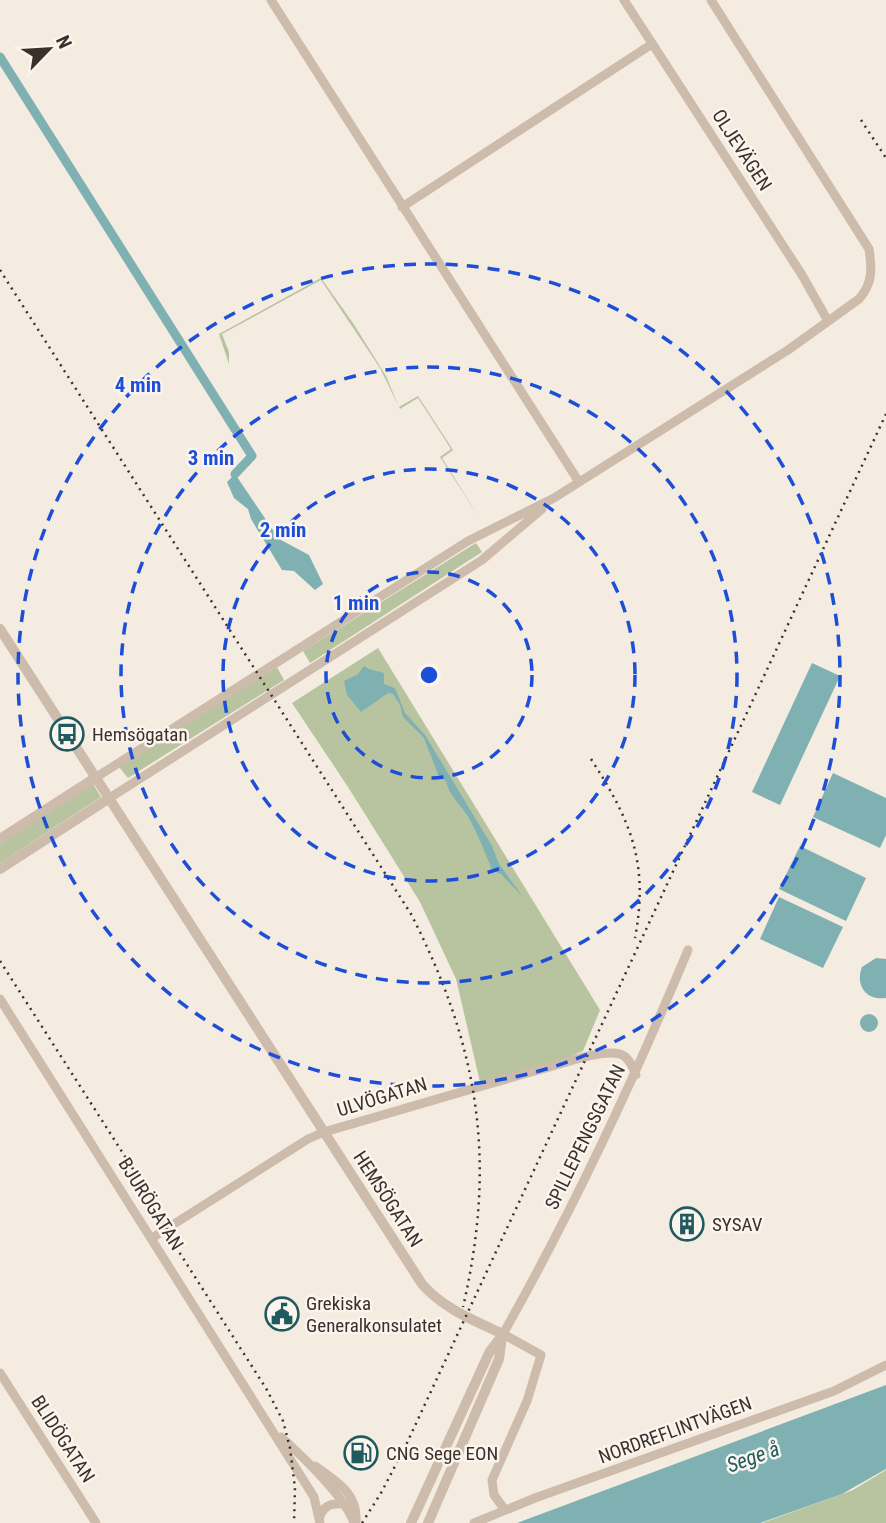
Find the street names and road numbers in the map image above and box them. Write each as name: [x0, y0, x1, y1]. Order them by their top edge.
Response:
street label: OLJEVÄGEN: [707, 105, 777, 195]
street label: SPILLEPENGSGATAN: [540, 1061, 630, 1213]
street label: ULVÖGATAN: [334, 1072, 430, 1122]
street label: HEMSÖGATAN: [348, 1147, 428, 1251]
street label: BJURÖGATAN: [114, 1154, 188, 1254]
street label: BLIDÖGATAN: [26, 1391, 100, 1487]
street label: NORDREFLINTVÄGEN: [595, 1392, 755, 1468]

